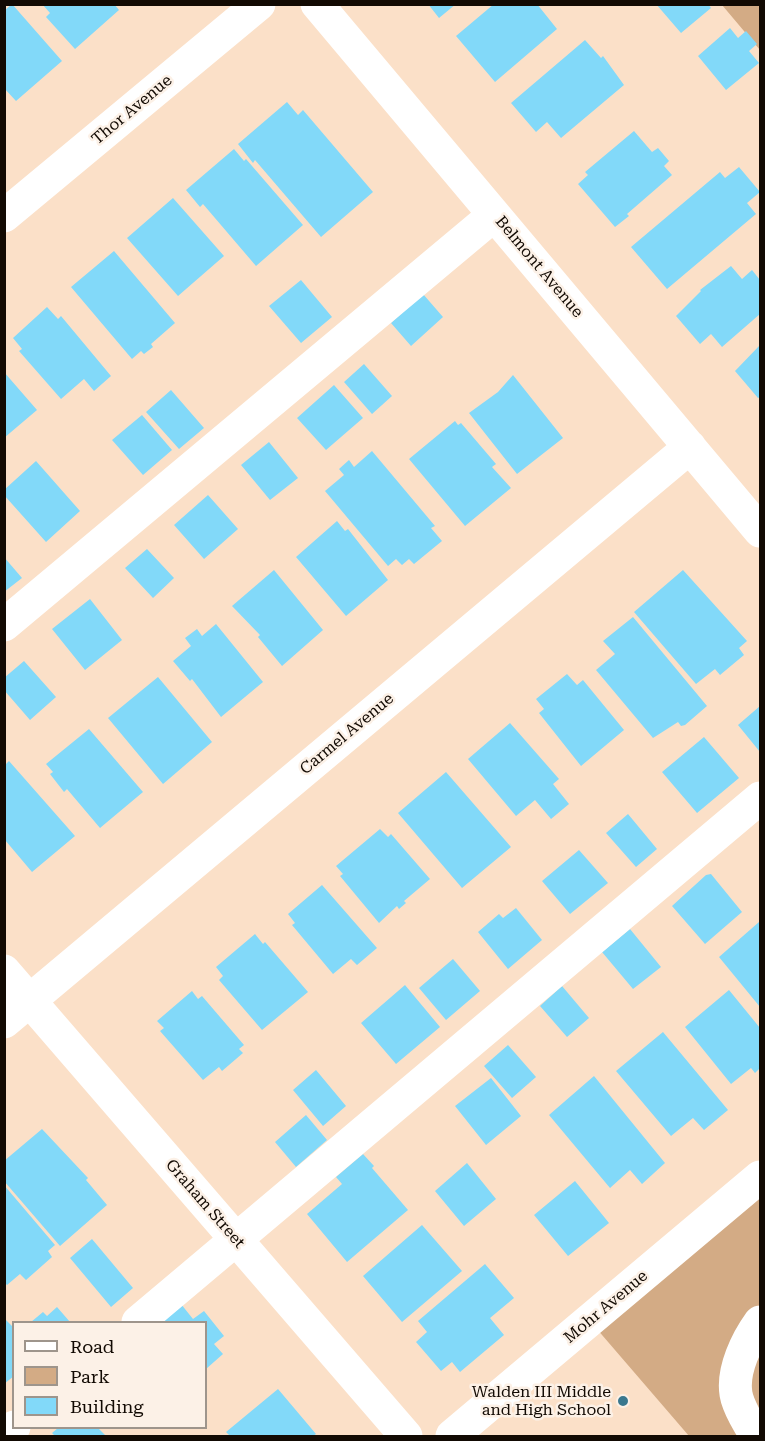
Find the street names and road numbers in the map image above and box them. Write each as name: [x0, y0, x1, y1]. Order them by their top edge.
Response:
street label: Thor Avenue: [88, 71, 176, 149]
street label: Belmont Avenue: [491, 212, 587, 322]
street label: Carmel Avenue: [296, 689, 398, 779]
street label: Graham Street: [161, 1156, 249, 1252]
street label: Mohr Avenue: [560, 1266, 652, 1348]

